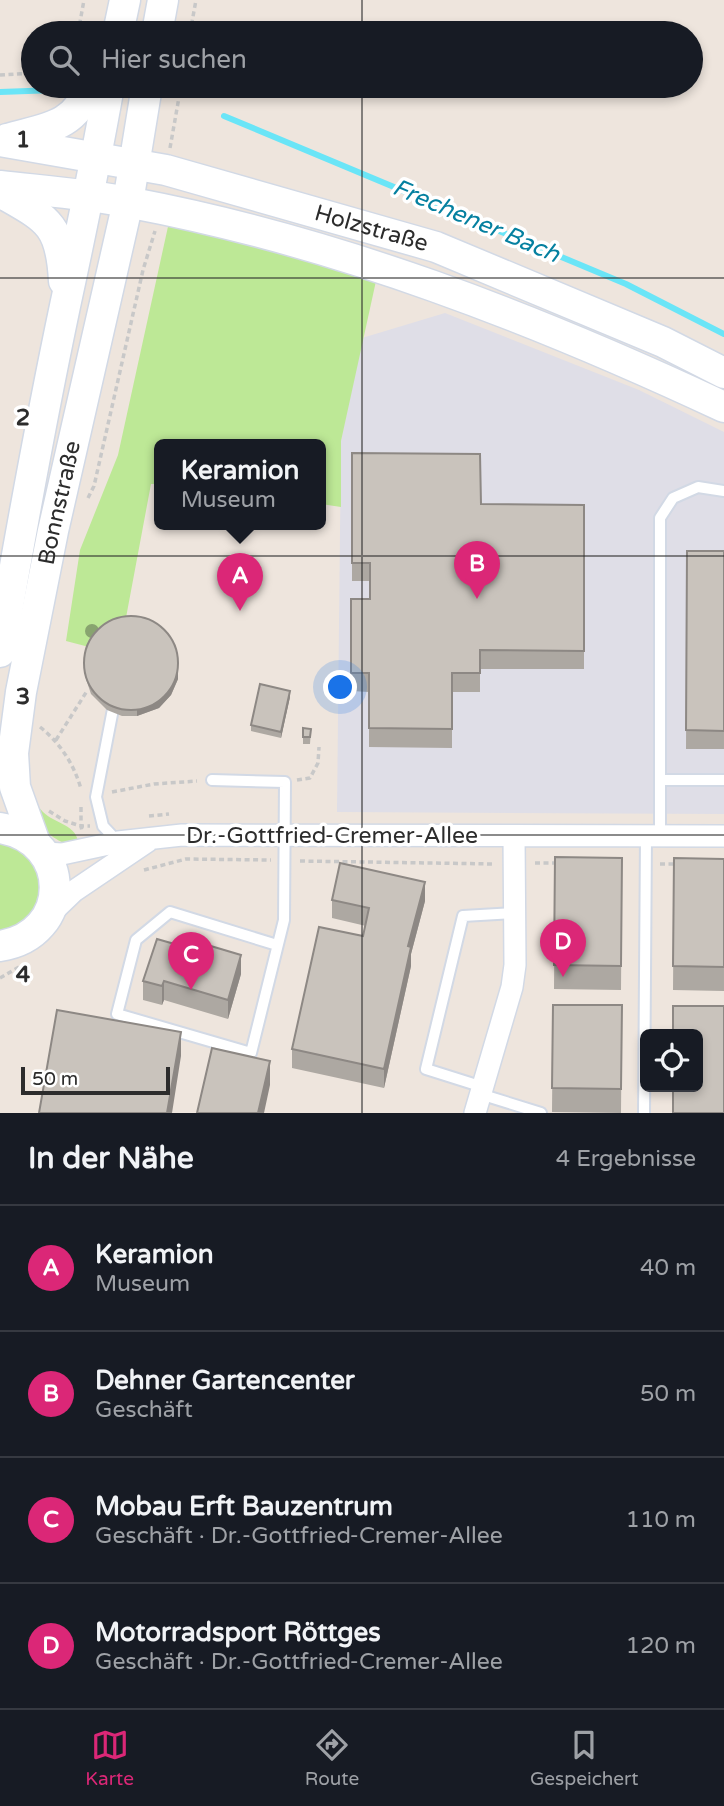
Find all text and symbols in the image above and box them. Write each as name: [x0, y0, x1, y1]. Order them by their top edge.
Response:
search box: [21, 21, 703, 98]
icon: search: [45, 41, 83, 79]
text: Hier suchen: [101, 44, 247, 75]
text: 1: [16, 126, 30, 154]
water label: Frechener Bach: [388, 173, 565, 270]
street label: Holzstraße: [311, 199, 431, 258]
text: 2: [16, 404, 30, 432]
street label: Bonnstraße: [33, 438, 87, 567]
popup: [154, 439, 326, 530]
text: Keramion: [181, 455, 299, 486]
text: Museum: [181, 486, 276, 514]
pin: B: [454, 541, 500, 599]
pin: A: [217, 553, 263, 611]
your location: [323, 670, 357, 704]
text: 3: [16, 683, 30, 711]
street label: Dr.-Gottfried-Cremer-Allee: [186, 822, 478, 850]
pin: D: [540, 919, 586, 977]
pin: C: [168, 932, 214, 990]
text: 4: [16, 961, 31, 989]
map controls: [640, 1029, 703, 1092]
button: locate: [640, 1029, 703, 1092]
scale bar: [21, 1064, 170, 1096]
text: 50 m: [32, 1068, 78, 1090]
text: In der Nähe: [28, 1140, 194, 1177]
text: 4 Ergebnisse: [556, 1145, 696, 1173]
text: Keramion: [95, 1239, 214, 1270]
text: A: [42, 1254, 60, 1282]
text: 40 m: [640, 1254, 696, 1282]
text: Museum: [95, 1270, 190, 1298]
text: Dehner Gartencenter: [95, 1365, 355, 1396]
text: B: [43, 1380, 59, 1408]
text: 50 m: [640, 1380, 696, 1408]
text: Geschäft: [95, 1396, 193, 1424]
text: Mobau Erft Bauzentrum: [95, 1491, 393, 1522]
text: C: [43, 1506, 59, 1534]
text: 110 m: [626, 1506, 696, 1534]
text: Geschäft · Dr.-Gottfried-Cremer-Allee: [95, 1522, 503, 1550]
text: Motorradsport Röttges: [95, 1617, 381, 1648]
text: D: [42, 1632, 60, 1660]
text: 120 m: [626, 1632, 696, 1660]
text: Geschäft · Dr.-Gottfried-Cremer-Allee: [95, 1648, 503, 1676]
tab: Karte: [85, 1726, 134, 1790]
tab: Route: [305, 1726, 359, 1790]
tab: Gespeichert: [530, 1726, 639, 1790]

